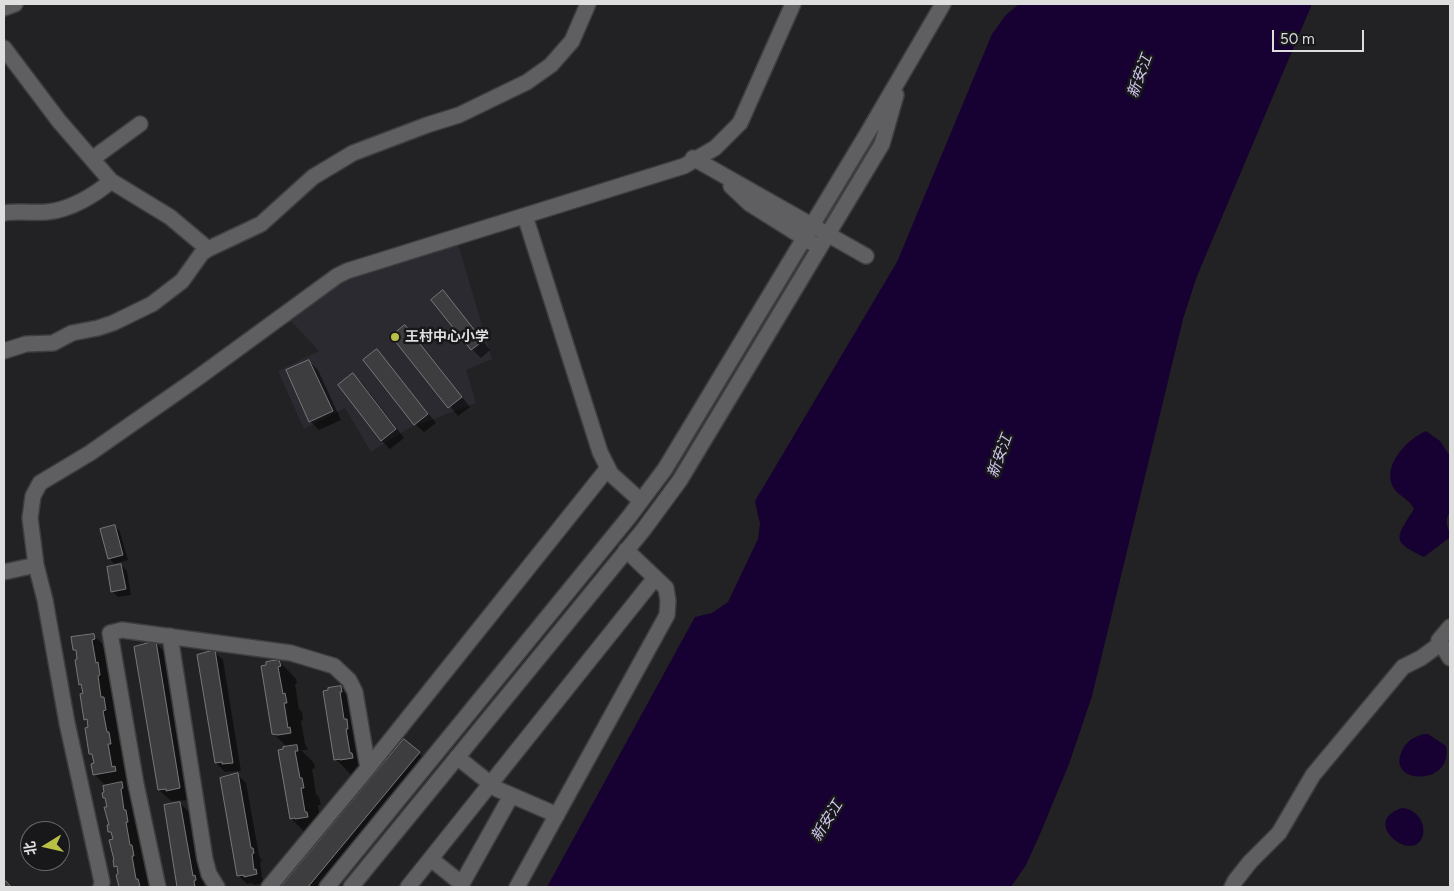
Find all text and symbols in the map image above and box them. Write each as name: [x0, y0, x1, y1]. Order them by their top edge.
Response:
scale bar: [1274, 20, 1366, 52]
text: 50 m: [1280, 30, 1315, 48]
water label: 新安江: [1124, 52, 1156, 100]
place label: 王村中心小学: [405, 329, 489, 345]
marker: 王村中心小学: [389, 331, 401, 343]
water label: 新安江: [984, 432, 1016, 480]
water label: 新安江: [807, 797, 847, 845]
north arrow: [20, 821, 70, 871]
text: 北: [21, 840, 40, 857]

